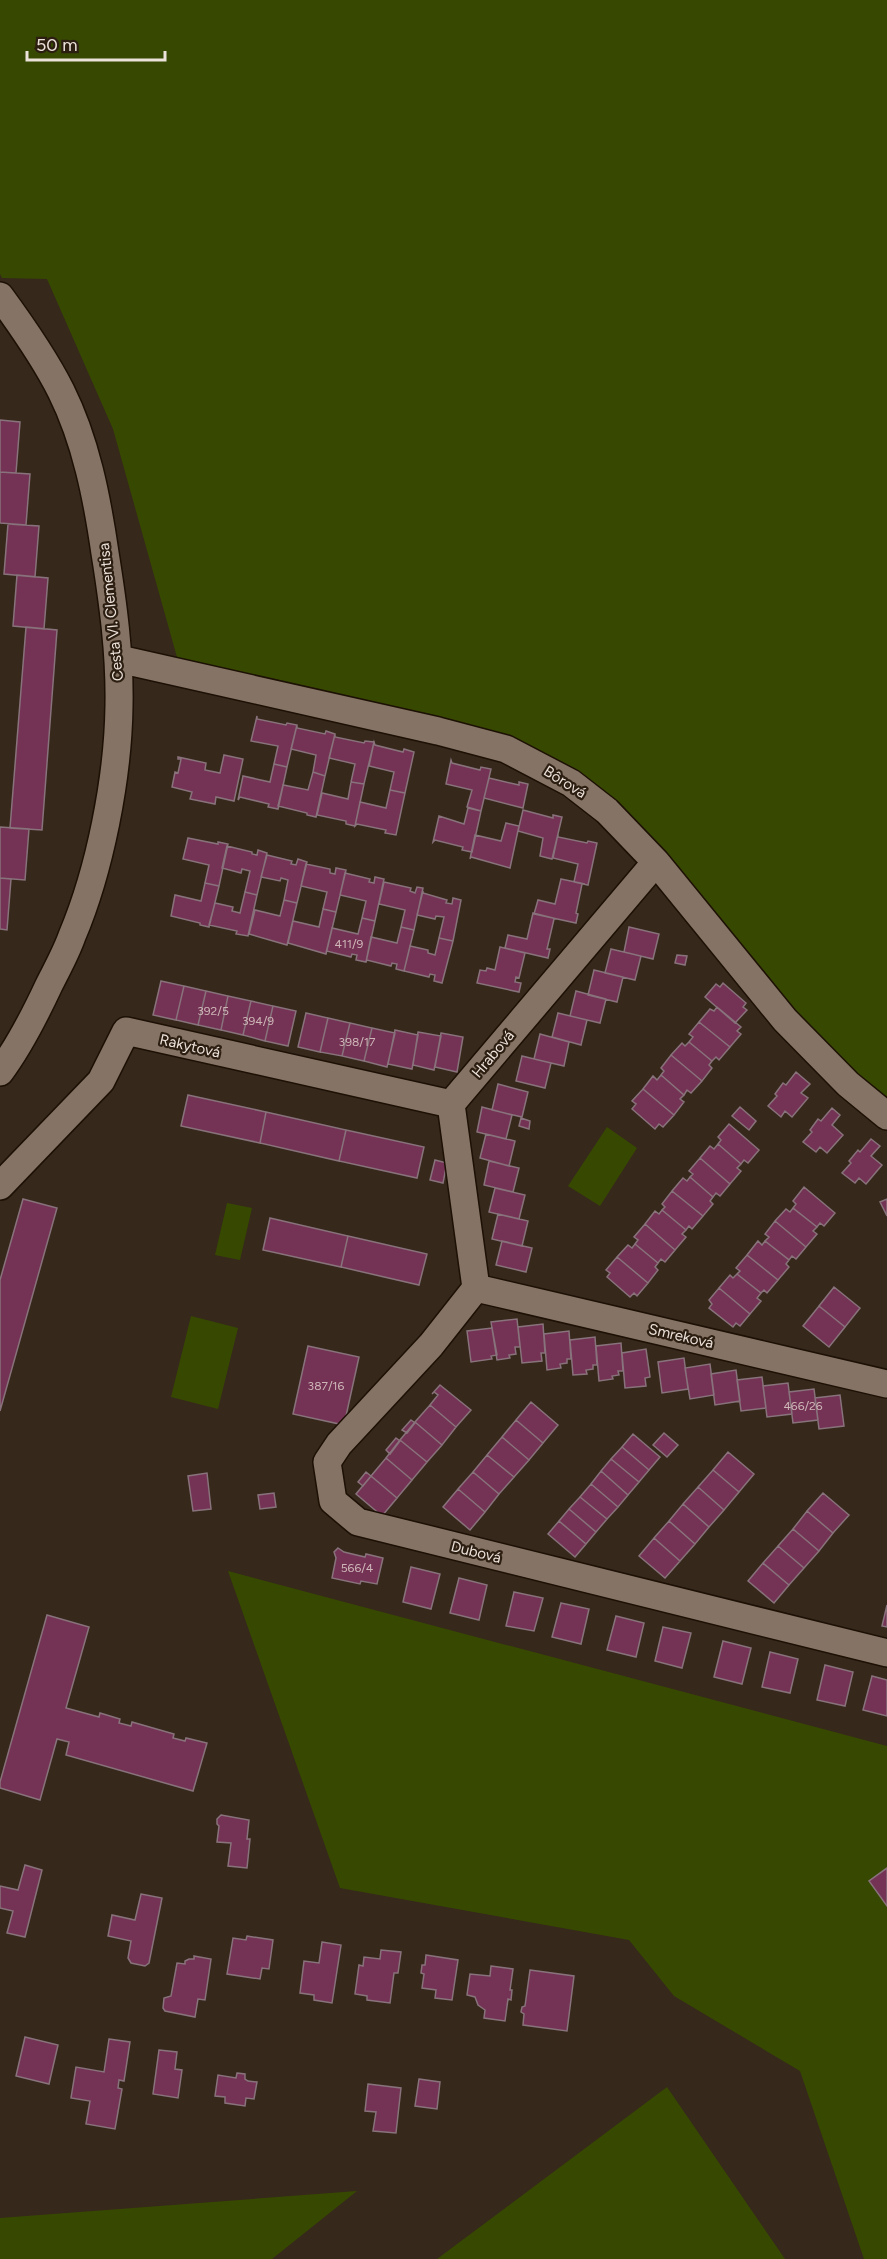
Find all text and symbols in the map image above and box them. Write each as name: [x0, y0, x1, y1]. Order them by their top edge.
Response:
scale bar: [27, 24, 165, 62]
text: 50 m: [36, 34, 78, 56]
street label: Cesta Vl. Clementisa: [95, 542, 127, 682]
street label: Bôrová: [540, 762, 590, 802]
house number: 411/9: [335, 937, 364, 951]
house number: 392/5: [197, 1004, 229, 1018]
house number: 394/9: [242, 1014, 274, 1028]
street label: Hrabová: [468, 1027, 518, 1081]
street label: Rakytová: [158, 1030, 222, 1062]
house number: 398/17: [339, 1035, 376, 1049]
street label: Smreková: [647, 1320, 715, 1352]
house number: 387/16: [308, 1379, 345, 1393]
house number: 466/26: [783, 1399, 823, 1413]
street label: Dubová: [449, 1537, 503, 1567]
house number: 566/4: [341, 1561, 374, 1575]

